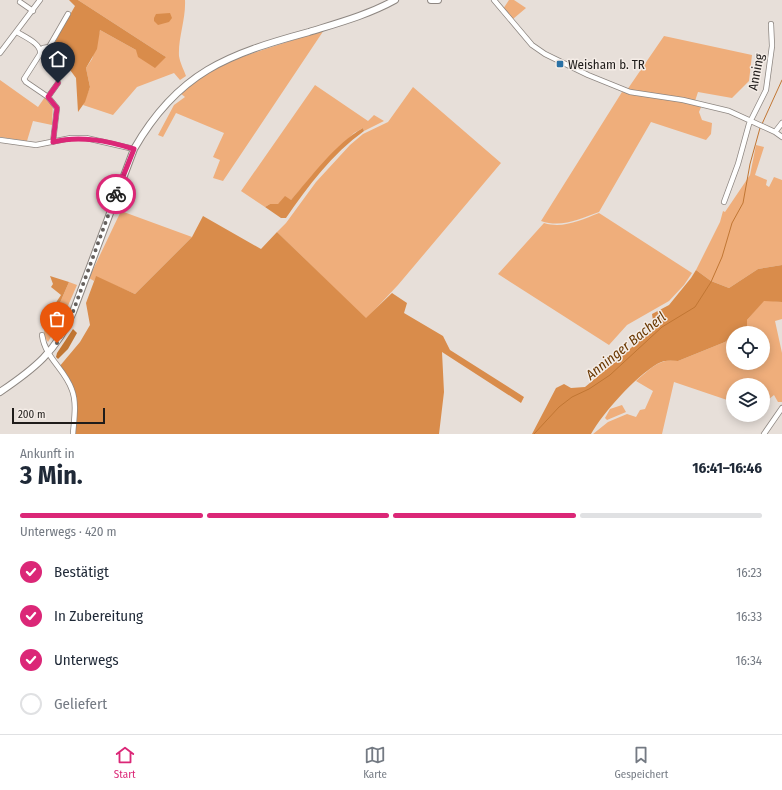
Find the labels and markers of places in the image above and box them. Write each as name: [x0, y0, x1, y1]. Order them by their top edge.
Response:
pin: [41, 42, 75, 83]
place label: Weisham b. TR: [568, 57, 645, 72]
marker: Weisham b. TR: [555, 59, 565, 69]
pin: [40, 302, 74, 343]

